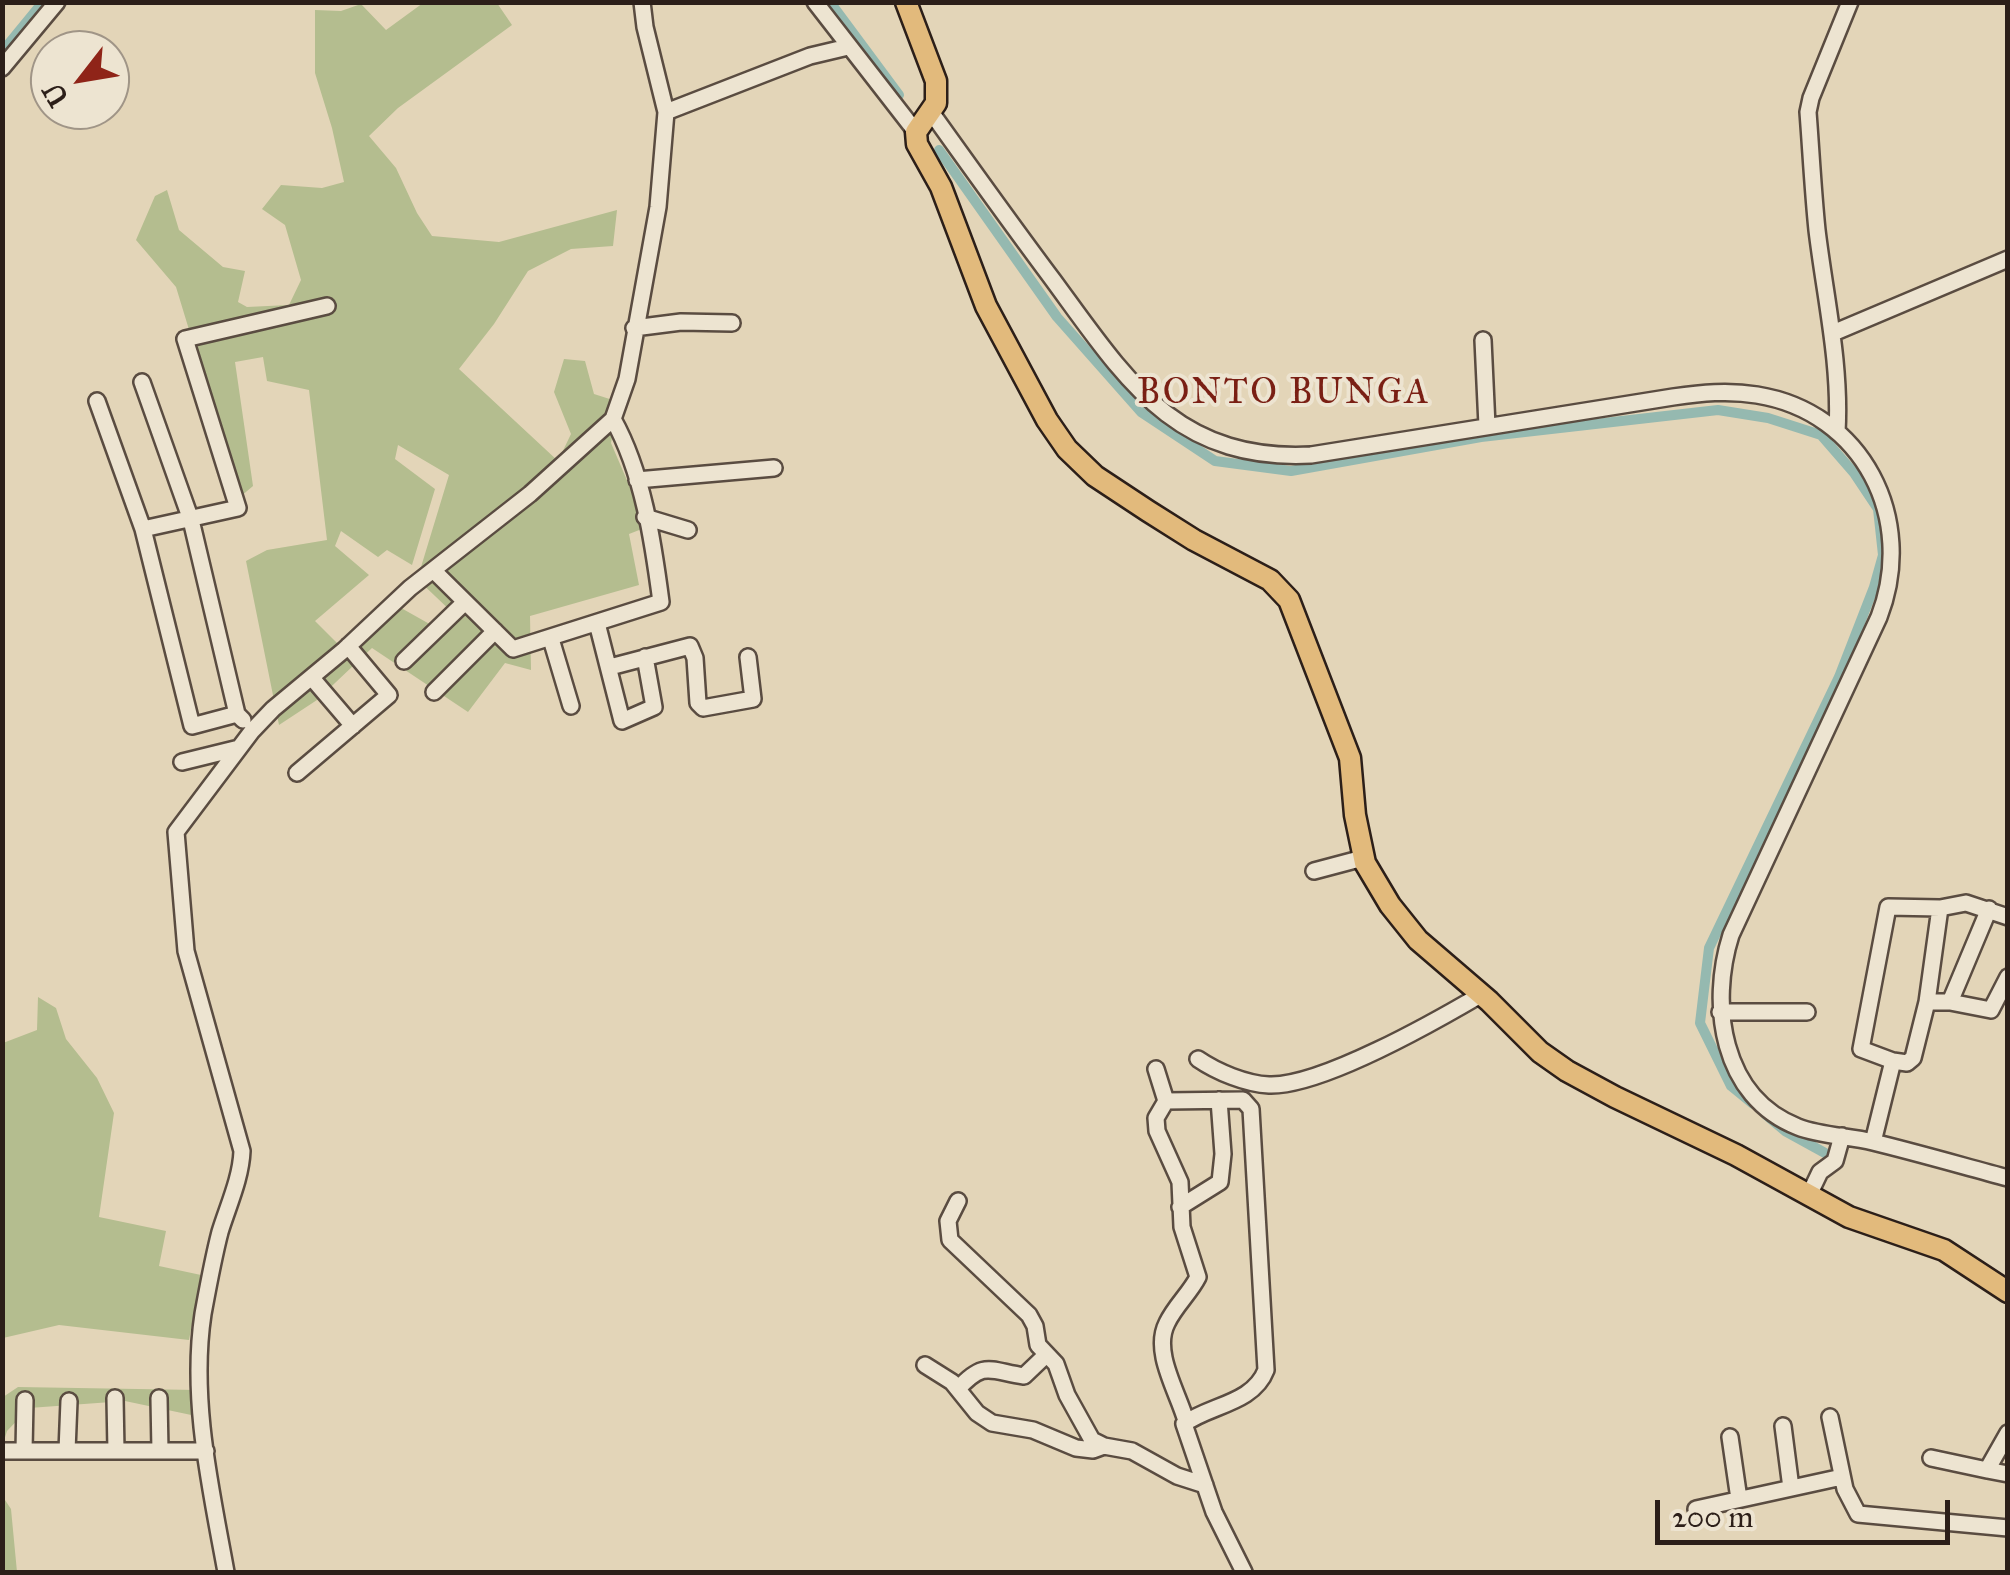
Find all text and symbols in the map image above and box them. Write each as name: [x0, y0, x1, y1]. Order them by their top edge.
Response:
north arrow: [30, 30, 130, 130]
text: U: [35, 76, 76, 113]
district label: BONTO BUNGA: [1137, 373, 1431, 415]
scale bar: [1660, 1480, 1955, 1542]
text: 200 m: [1672, 1499, 1753, 1535]

